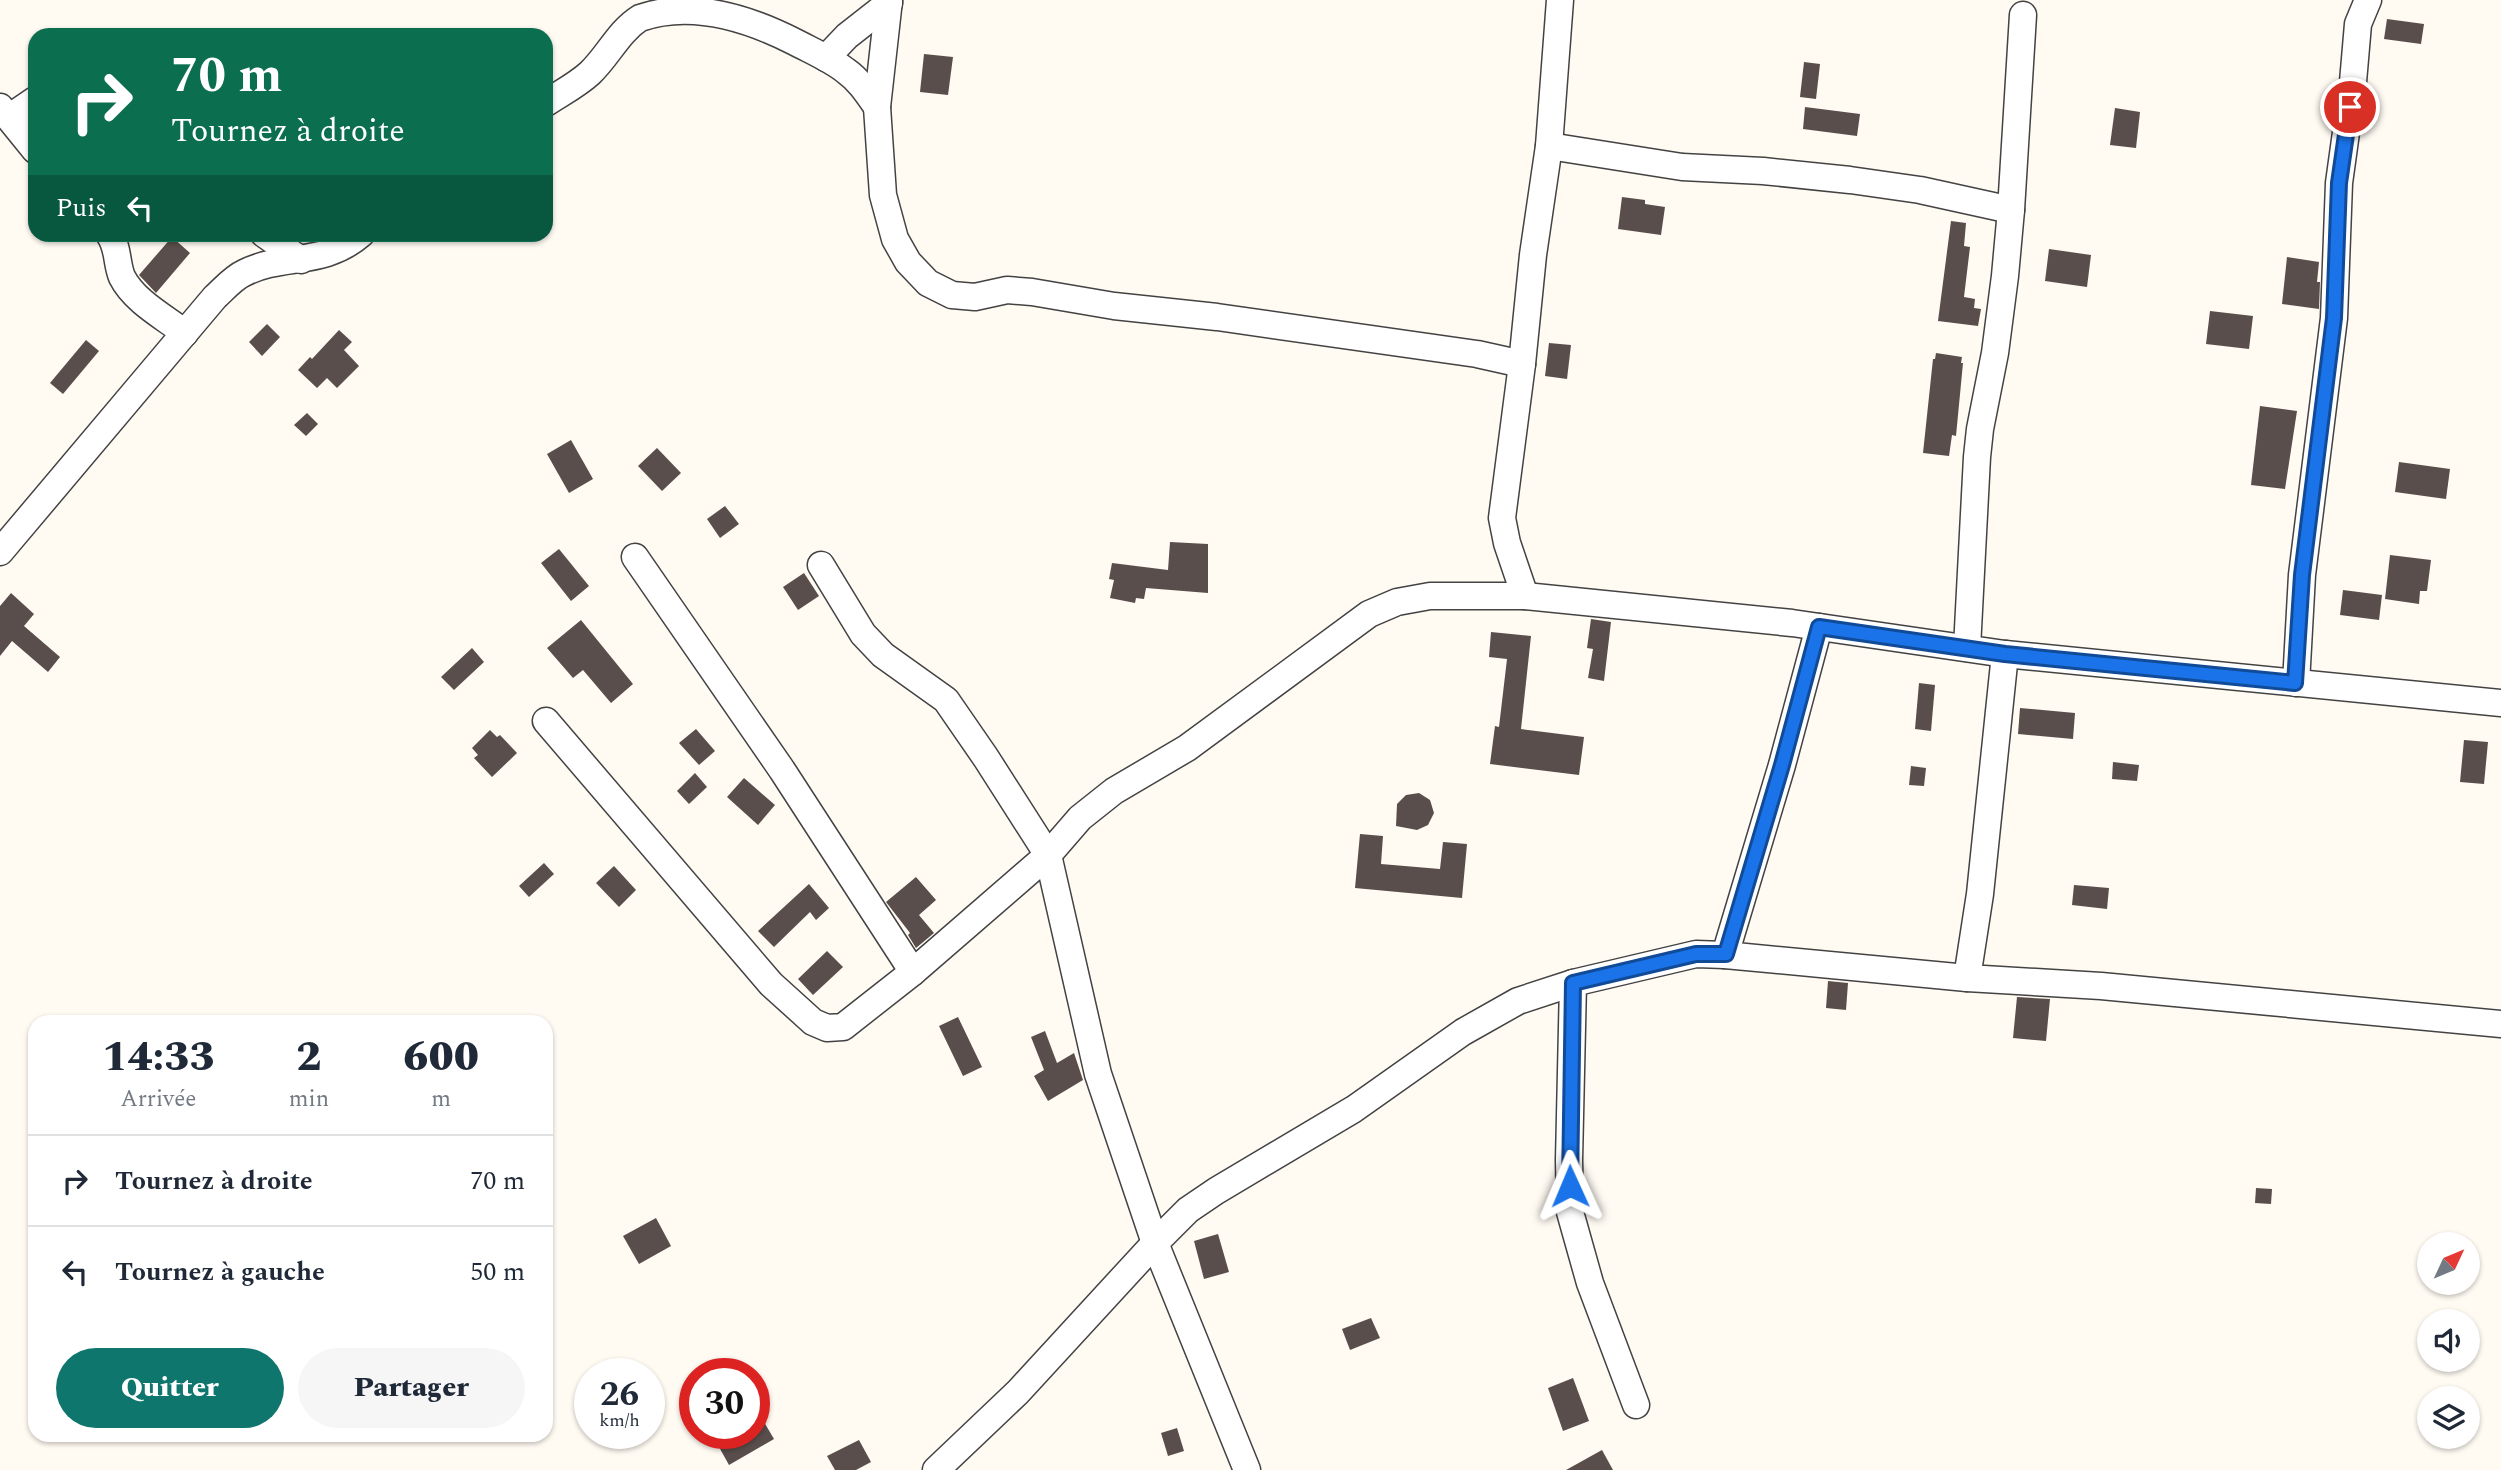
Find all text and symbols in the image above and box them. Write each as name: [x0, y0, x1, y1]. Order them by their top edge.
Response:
text: 70 m: [171, 39, 282, 114]
icon: right: [56, 56, 147, 147]
pin: [2320, 77, 2380, 137]
icon: arrive: [2331, 88, 2369, 126]
text: Tournez à droite: [171, 107, 405, 156]
text: Puis: [56, 188, 107, 228]
icon: left: [121, 189, 159, 227]
text: 14:33: [102, 1026, 215, 1089]
text: 2: [296, 1026, 322, 1089]
text: 600: [403, 1026, 479, 1089]
text: Arrivée: [120, 1082, 196, 1117]
text: min: [289, 1082, 329, 1117]
text: m: [431, 1082, 451, 1117]
position arrow: [1533, 1149, 1607, 1223]
text: Tournez à droite: [115, 1161, 313, 1201]
text: 70 m: [470, 1161, 525, 1201]
icon: right: [56, 1162, 94, 1200]
north arrow: [2417, 1232, 2480, 1295]
map controls: [2417, 1232, 2480, 1449]
text: Tournez à gauche: [115, 1252, 325, 1292]
text: 50 m: [470, 1252, 525, 1292]
icon: left: [56, 1253, 94, 1291]
button: sound: [2417, 1309, 2480, 1372]
button: Quitter: [56, 1348, 284, 1428]
button: Partager: [298, 1348, 525, 1428]
speed limit sign: 30: [679, 1358, 770, 1449]
text: 26: [600, 1368, 639, 1421]
button: layers: [2417, 1386, 2480, 1449]
text: km/h: [599, 1407, 640, 1434]

